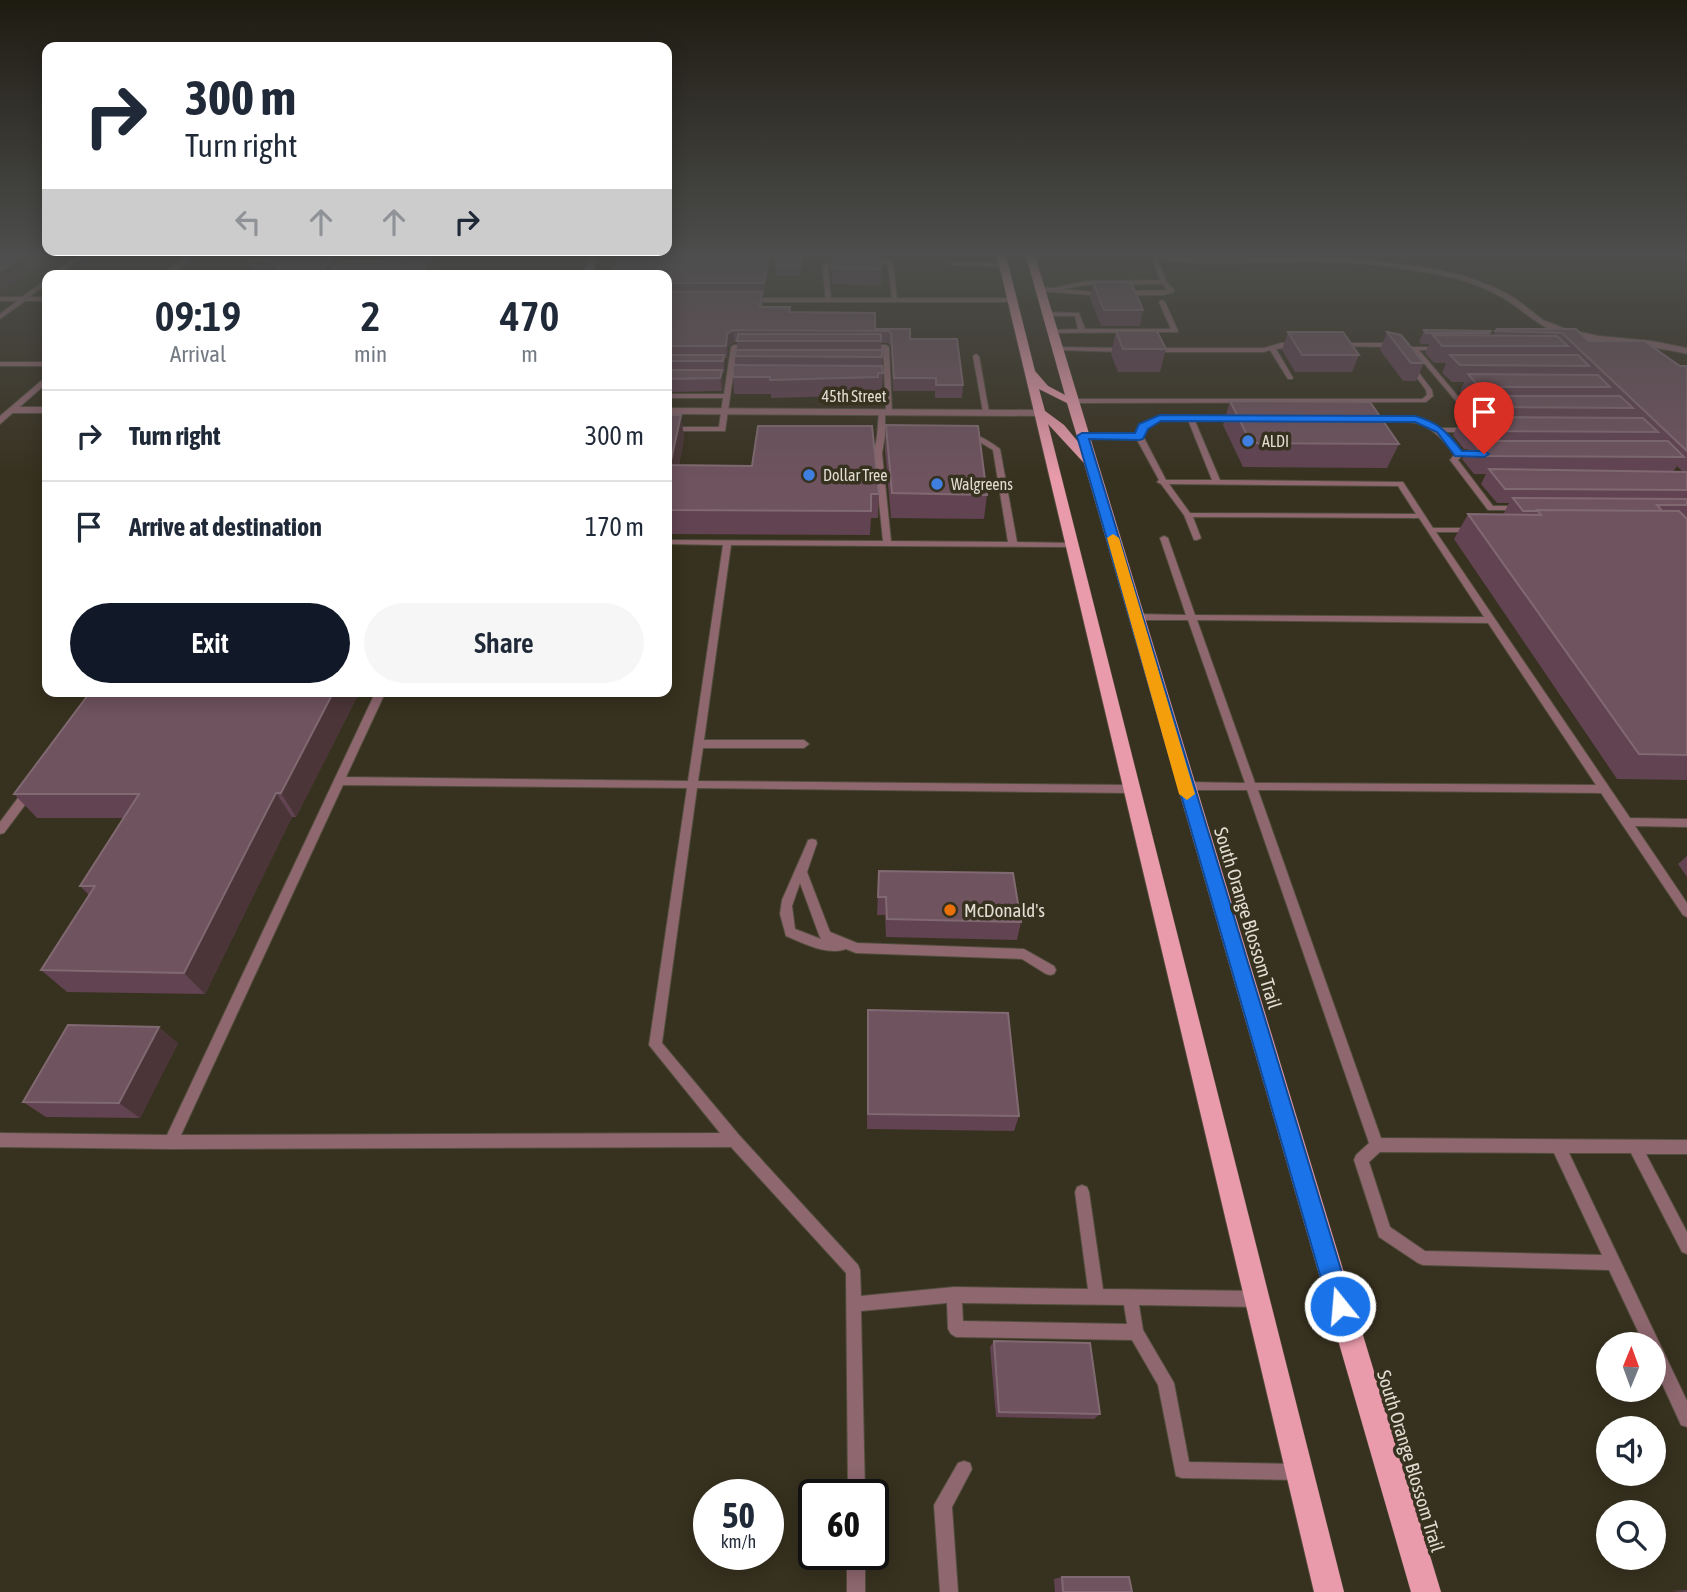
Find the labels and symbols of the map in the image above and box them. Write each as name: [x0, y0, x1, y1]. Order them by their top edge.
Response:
pin: [1454, 382, 1514, 454]
street label: 45th Street: [822, 387, 887, 405]
place label: ALDI: [1262, 432, 1289, 450]
marker: ALDI: [1240, 433, 1256, 449]
place label: Dollar Tree: [823, 466, 888, 484]
marker: Dollar Tree: [801, 467, 817, 483]
place label: Walgreens: [951, 475, 1013, 494]
marker: Walgreens: [929, 476, 945, 492]
street label: South Orange Blossom Trail: [1210, 824, 1286, 1012]
place label: McDonald's: [964, 899, 1045, 921]
marker: McDonald's: [942, 902, 958, 918]
position arrow: [1303, 1269, 1377, 1343]
north arrow: [1596, 1332, 1666, 1402]
street label: South Orange Blossom Trail: [1373, 1367, 1449, 1555]
speed limit sign: 60: [798, 1479, 889, 1570]

